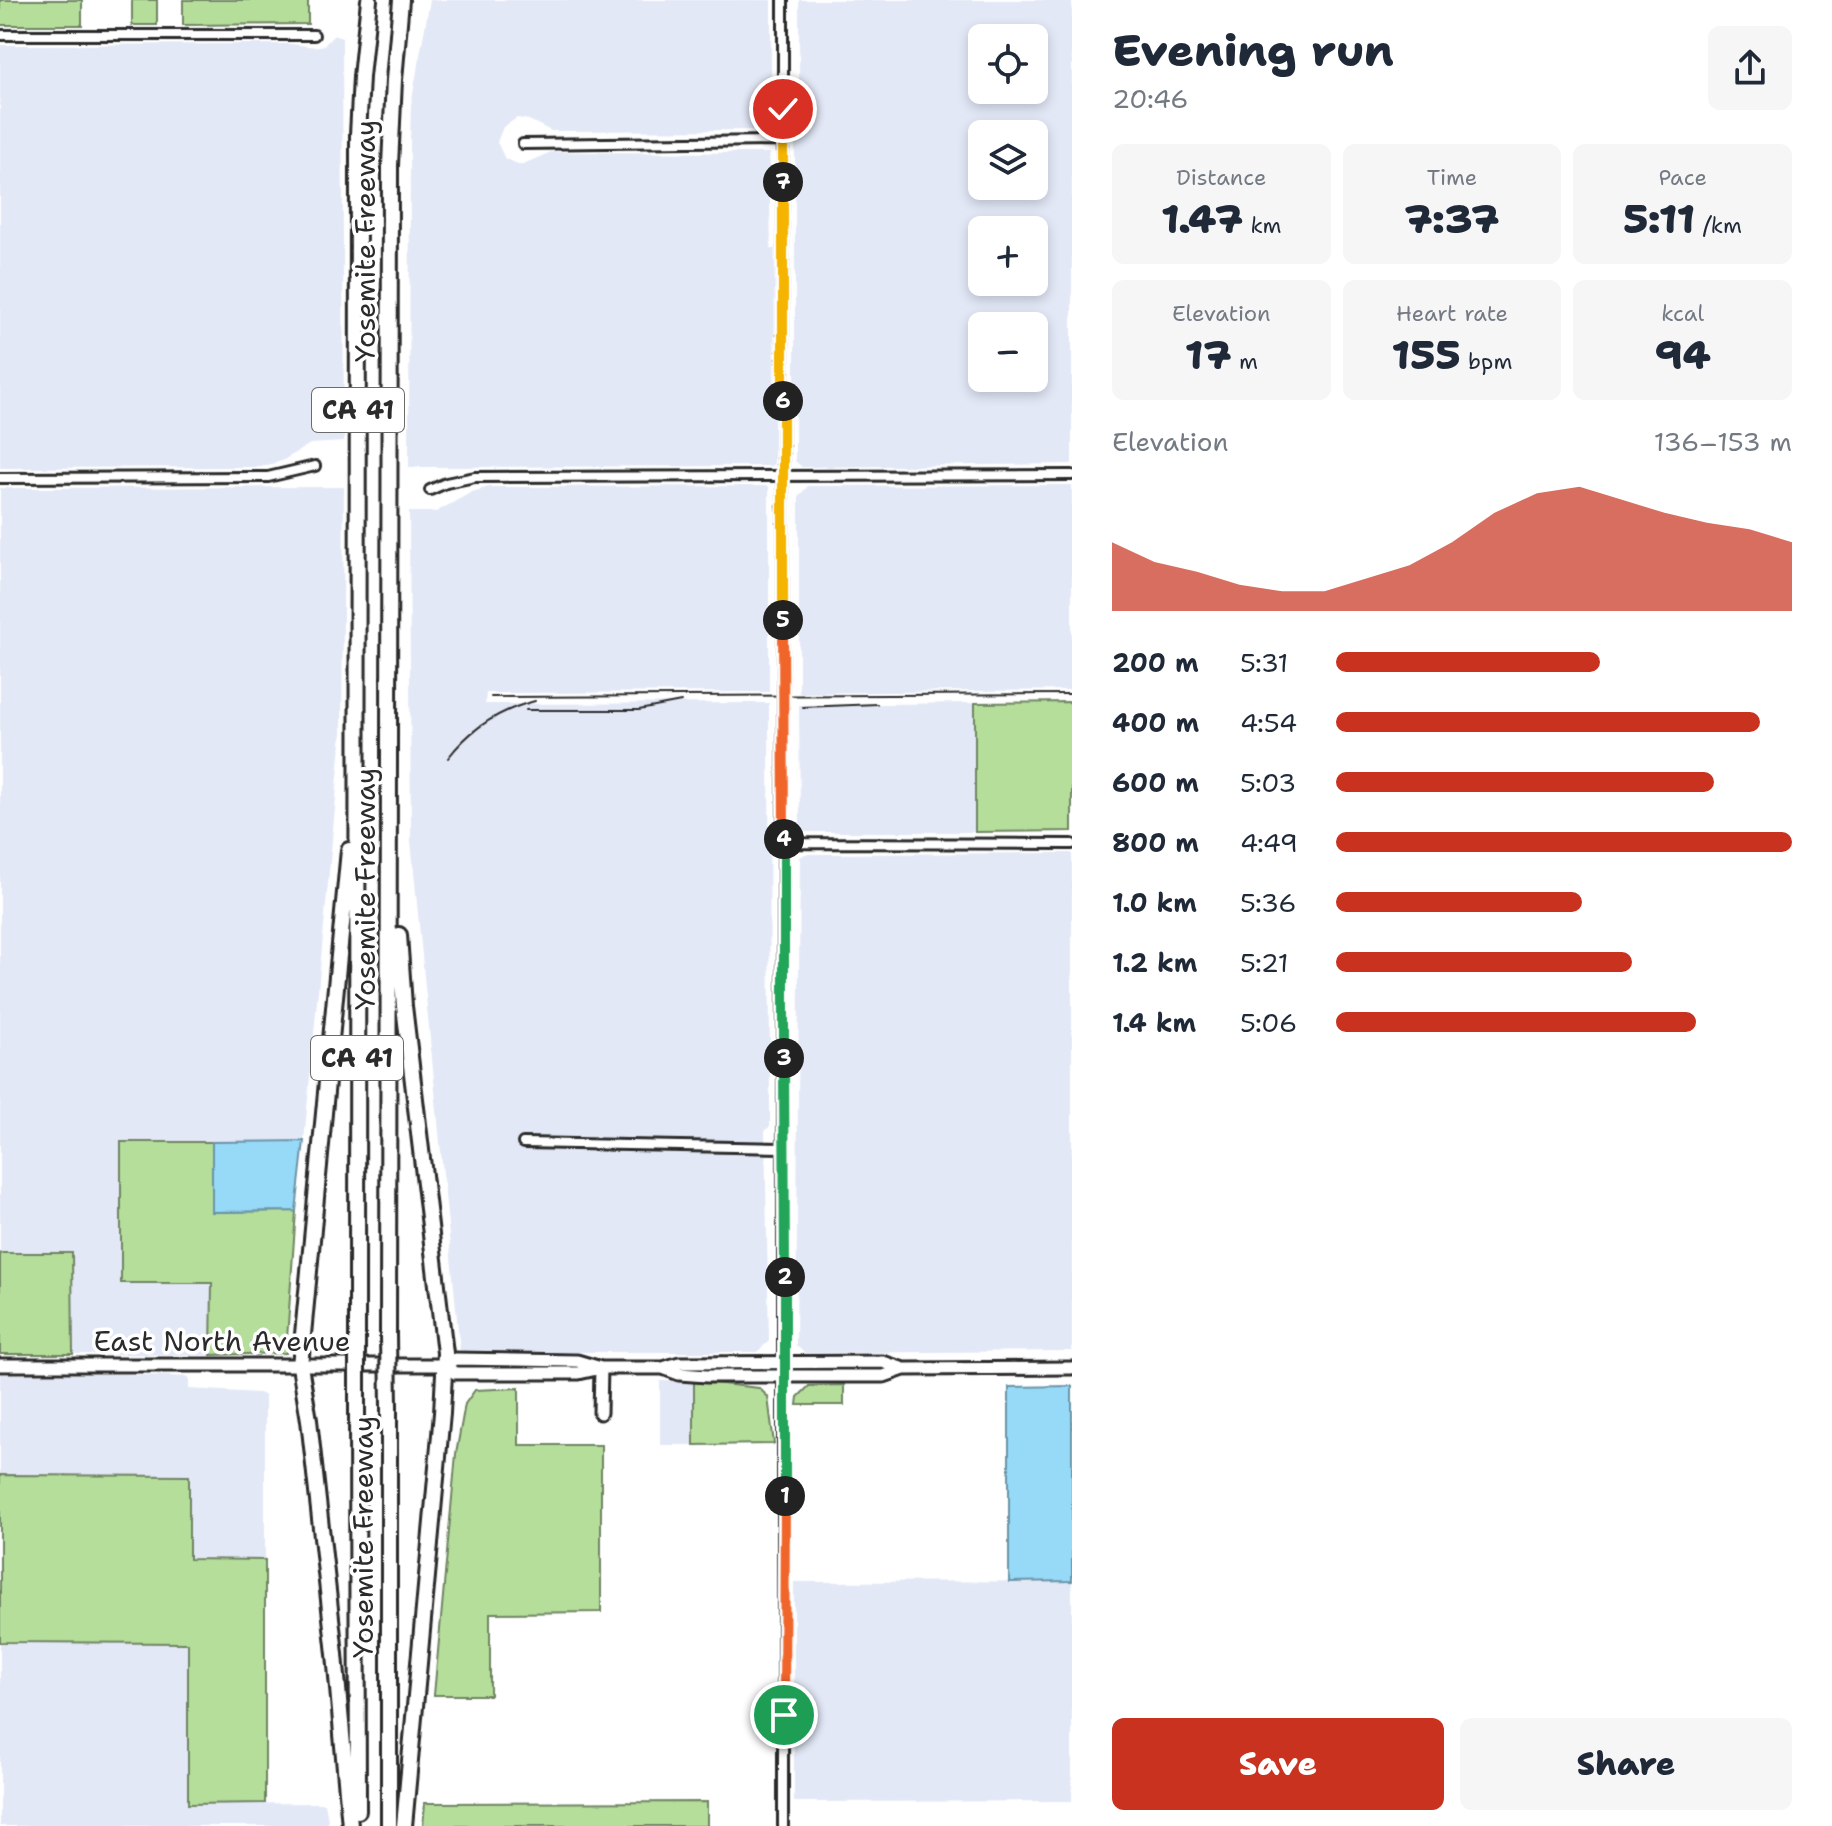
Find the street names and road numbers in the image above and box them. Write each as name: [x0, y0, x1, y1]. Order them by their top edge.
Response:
street label: Yosemite Freeway: [346, 120, 384, 362]
road number: CA 41: [312, 388, 404, 432]
street label: Yosemite Freeway: [346, 768, 384, 1010]
road number: CA 41: [311, 1036, 403, 1080]
street label: East North Avenue: [93, 1322, 351, 1360]
street label: Yosemite Freeway: [344, 1416, 382, 1658]

